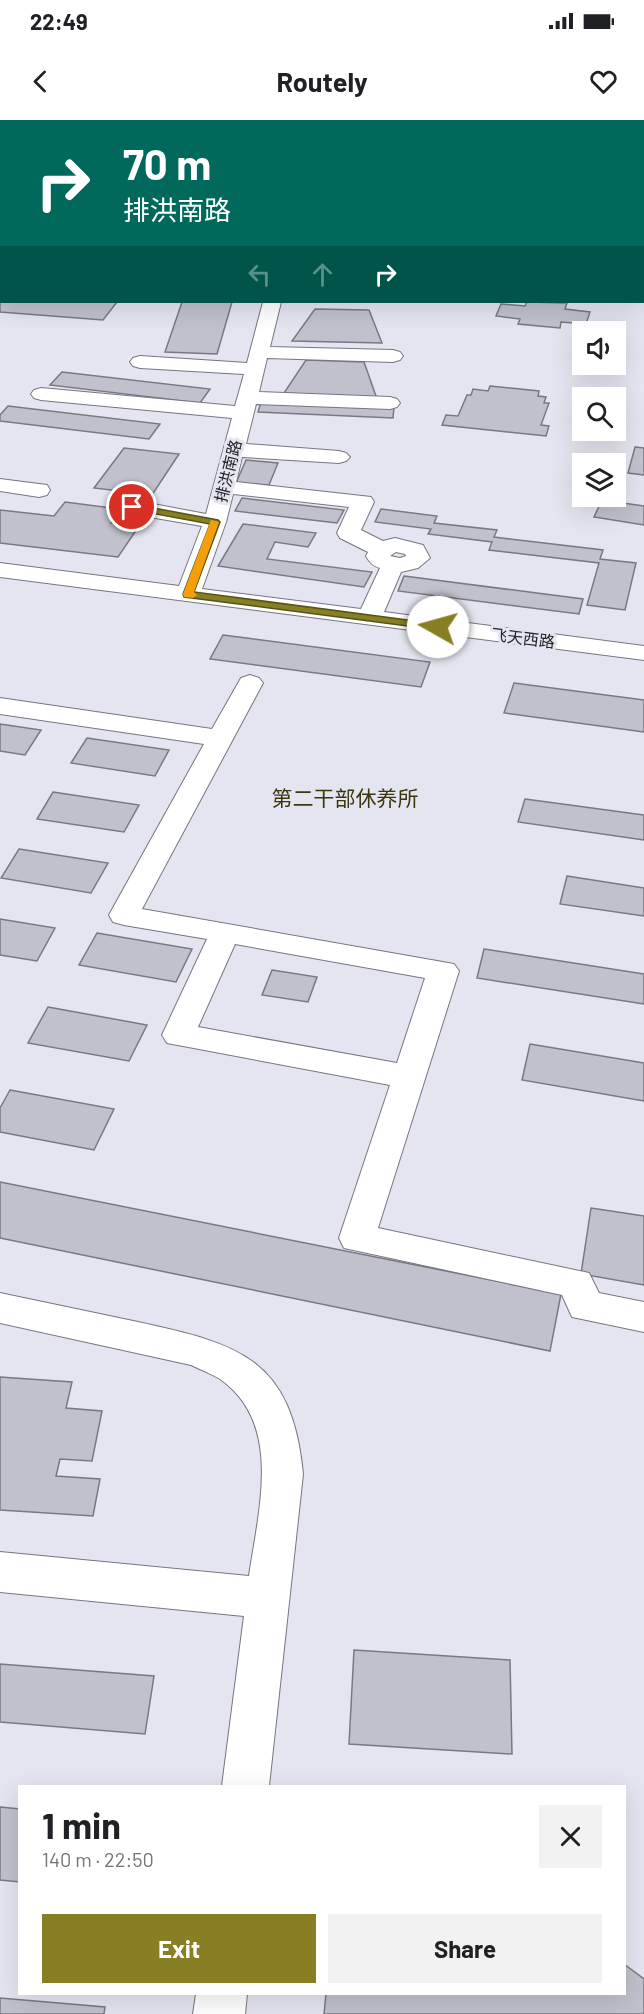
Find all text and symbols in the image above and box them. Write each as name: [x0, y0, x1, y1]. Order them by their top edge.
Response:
text: 22:49: [30, 8, 88, 34]
icon: back: [24, 65, 57, 98]
text: Routely: [276, 65, 368, 97]
icon: heart: [587, 65, 620, 98]
text: 70 m: [123, 138, 211, 188]
icon: right: [24, 144, 102, 222]
text: 排洪南路: [123, 193, 231, 225]
icon: left: [243, 258, 276, 291]
icon: ahead: [306, 258, 339, 291]
icon: right: [369, 258, 402, 291]
map controls: [572, 321, 626, 507]
button: sound: [572, 321, 626, 375]
button: search: [572, 387, 626, 441]
street label: 排洪南路: [211, 438, 244, 504]
button: layers: [572, 453, 626, 507]
pin: [106, 481, 157, 532]
icon: arrive: [115, 490, 148, 523]
position arrow: [406, 595, 470, 659]
street label: 飞天西路: [490, 624, 556, 651]
district label: 第二干部休养所: [272, 785, 419, 810]
text: 1 min: [42, 1803, 121, 1846]
button: close: [539, 1805, 602, 1868]
text: 140 m · 22:50: [42, 1847, 154, 1871]
button: Exit: [42, 1914, 316, 1983]
button: Share: [328, 1914, 602, 1983]

